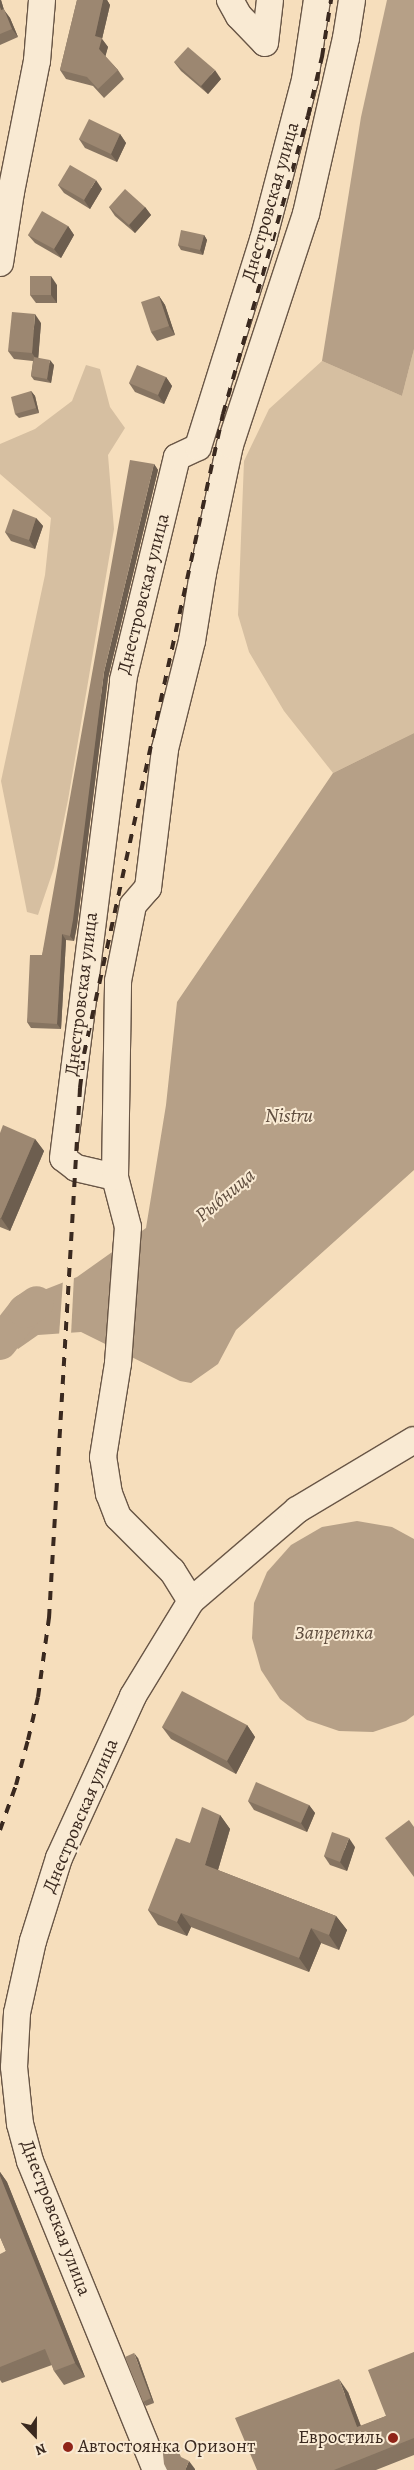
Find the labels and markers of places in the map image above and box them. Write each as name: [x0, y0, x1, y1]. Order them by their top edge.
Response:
place label: Евростиль: [298, 2427, 383, 2449]
marker: Евростиль: [387, 2432, 399, 2444]
place label: Автостоянка Оризонт: [78, 2436, 255, 2458]
marker: Автостоянка Оризонт: [62, 2441, 74, 2453]

